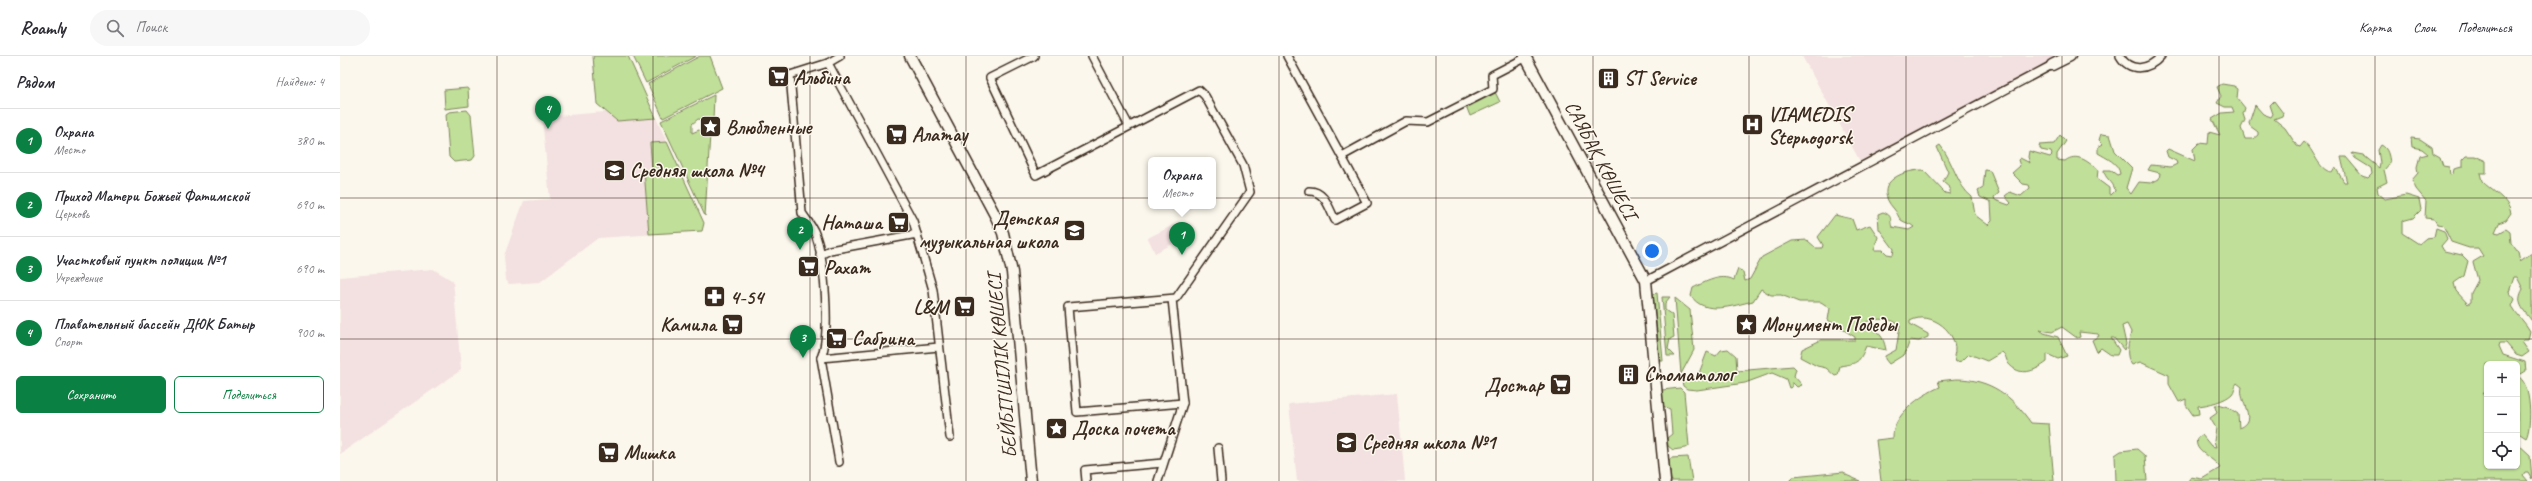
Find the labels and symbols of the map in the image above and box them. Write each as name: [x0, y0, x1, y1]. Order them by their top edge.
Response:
supermarket icon: Альбина: [766, 64, 792, 90]
place label: Альбина: [794, 65, 851, 90]
building icon: ST Service: [1596, 65, 1622, 91]
place label: ST Service: [1624, 66, 1697, 91]
pin: 4: [535, 96, 561, 129]
street label: САЯБАҚ КӨШЕСІ: [1559, 97, 1645, 228]
place label: VIAMEDIS Stepnogorsk: [1768, 102, 1856, 150]
hospital icon: VIAMEDIS Stepnogorsk: [1740, 112, 1766, 138]
place icon: Влюбленные: [697, 114, 723, 140]
place label: Влюбленные: [726, 115, 813, 140]
supermarket icon: Алатау: [884, 121, 910, 147]
place label: Алатау: [912, 122, 970, 147]
school or university icon: Средняя школа №4: [601, 157, 627, 183]
place label: Средняя школа №4: [630, 158, 766, 183]
place label: Детская музыкальная школа: [919, 206, 1059, 255]
supermarket icon: Наташа: [885, 209, 911, 235]
place label: Наташа: [822, 210, 884, 235]
pin: 2: [787, 217, 813, 250]
school or university icon: Детская музыкальная школа: [1061, 217, 1087, 243]
pin: 1: [1169, 222, 1195, 255]
your location: [1642, 241, 1662, 261]
supermarket icon: Рахат: [796, 254, 822, 280]
place label: Рахат: [824, 255, 871, 280]
street label: БЕЙБІТШІЛІК КӨШЕСІ: [981, 268, 1023, 459]
pharmacy icon: 4-54: [701, 284, 727, 310]
place label: 4-54: [730, 285, 766, 310]
supermarket icon: L&M: [951, 294, 977, 320]
place label: L&M: [914, 295, 950, 320]
supermarket icon: Камила: [719, 311, 745, 337]
place icon: Монумент Победы: [1734, 311, 1760, 337]
place label: Камила: [660, 312, 718, 337]
place label: Монумент Победы: [1762, 312, 1899, 338]
pin: 3: [790, 325, 816, 358]
supermarket icon: Сабрина: [823, 325, 849, 351]
place label: Сабрина: [852, 326, 916, 351]
building icon: Стоматолог: [1616, 361, 1642, 387]
place label: Стоматолог: [1644, 362, 1738, 387]
supermarket icon: Достар: [1547, 372, 1573, 398]
place label: Достар: [1484, 373, 1546, 398]
place icon: Доска почета: [1044, 415, 1070, 441]
place label: Доска почета: [1072, 416, 1176, 441]
school or university icon: Средняя школа №1: [1334, 429, 1360, 455]
place label: Средняя школа №1: [1362, 430, 1497, 455]
supermarket icon: Мишка: [595, 439, 621, 465]
place label: Мишка: [624, 440, 676, 465]

